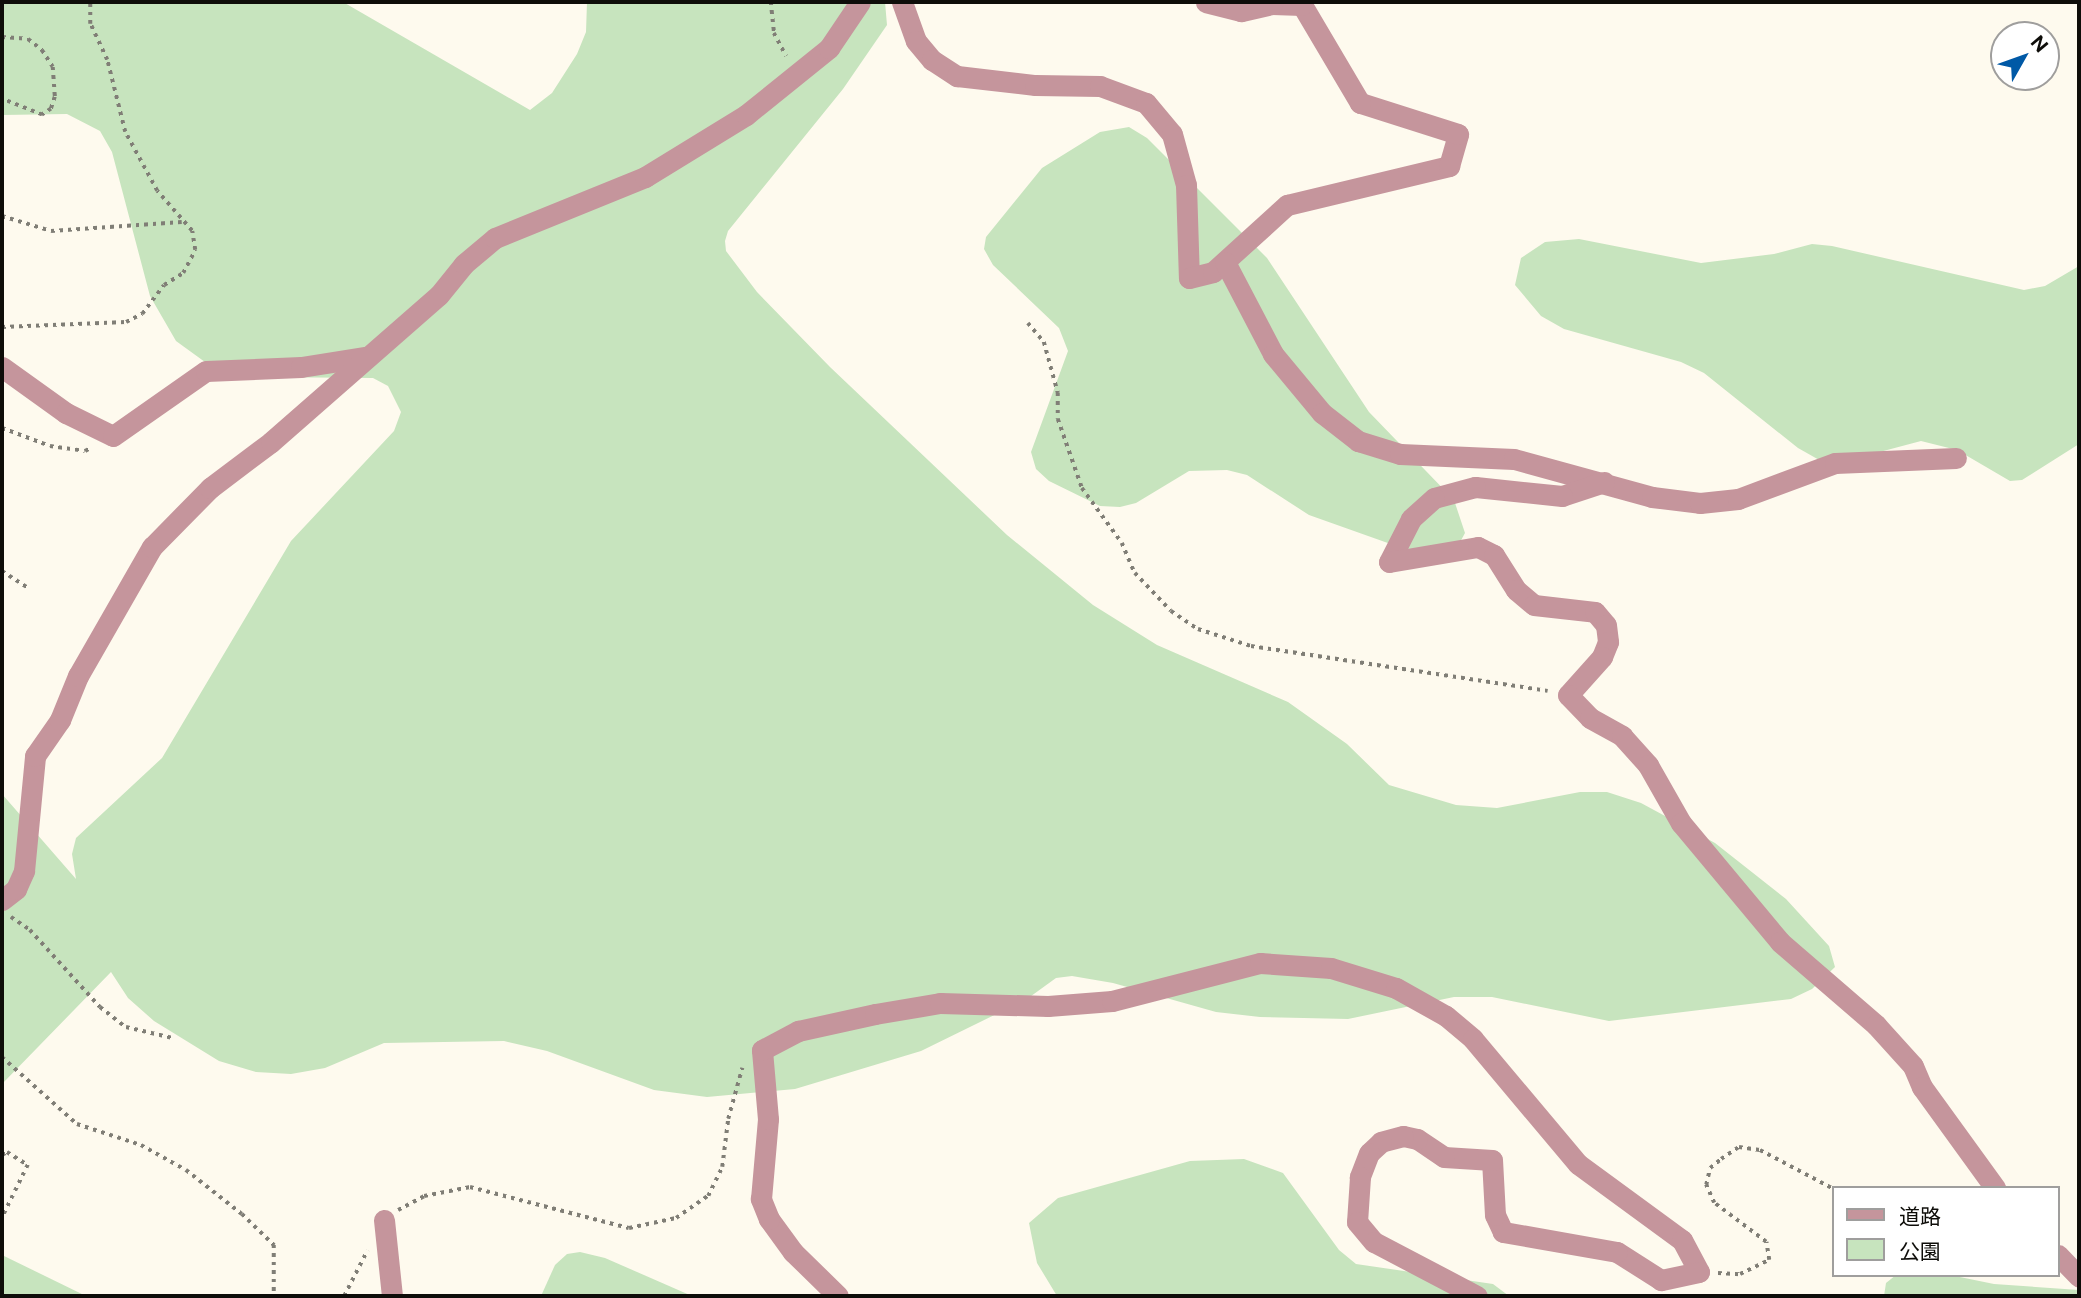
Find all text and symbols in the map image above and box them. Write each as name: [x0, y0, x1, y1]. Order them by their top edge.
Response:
north arrow: [1990, 21, 2060, 91]
text: N: [2026, 31, 2053, 57]
legend: [1832, 1186, 2060, 1277]
text: 道路: [1899, 1204, 1941, 1229]
text: 公園: [1899, 1239, 1941, 1264]

